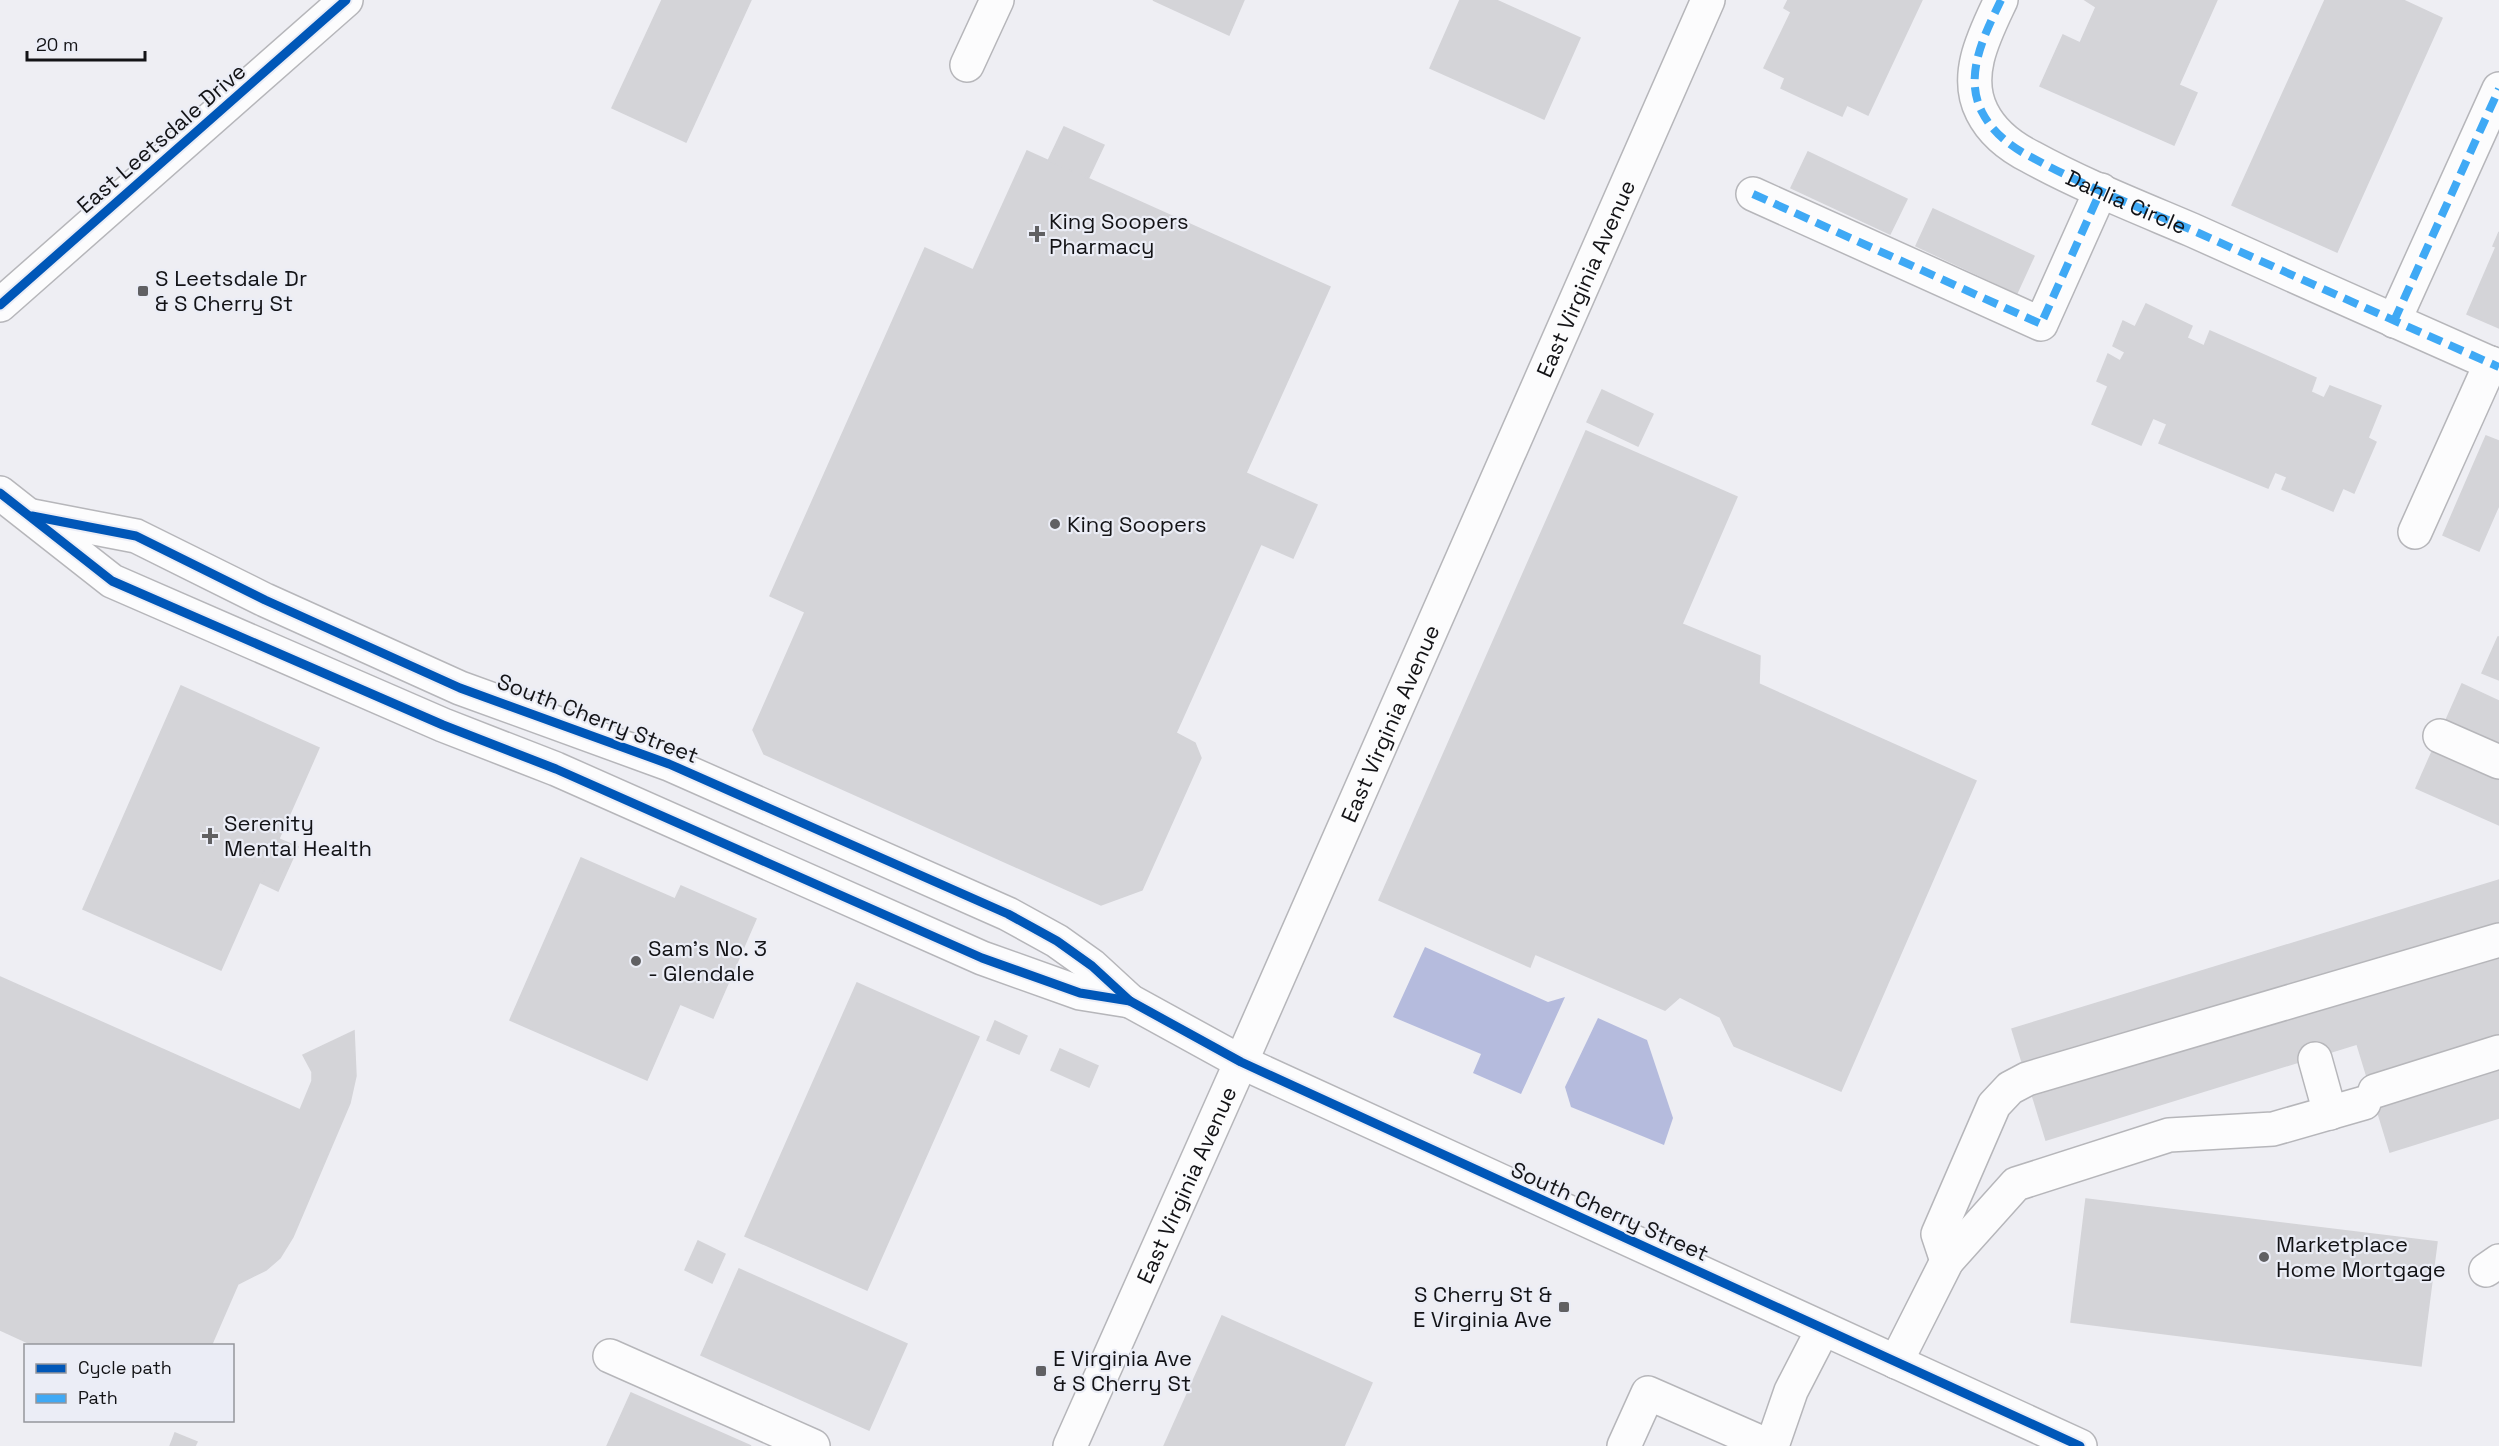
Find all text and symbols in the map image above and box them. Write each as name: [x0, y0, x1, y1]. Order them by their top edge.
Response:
scale bar: [27, 24, 146, 62]
text: 20 m: [36, 33, 79, 56]
street label: East Leetsdale Drive: [71, 57, 251, 219]
street label: Dahlia Circle: [2061, 163, 2191, 240]
street label: East Virginia Avenue: [1530, 175, 1641, 381]
place label: King Soopers Pharmacy: [1049, 207, 1189, 260]
marker: King Soopers Pharmacy: [1030, 227, 1044, 241]
place label: S Leetsdale Dr & S Cherry St: [155, 264, 307, 317]
marker: S Leetsdale Dr & S Cherry St: [136, 284, 150, 298]
place label: King Soopers: [1067, 510, 1207, 538]
marker: King Soopers: [1048, 517, 1062, 531]
street label: East Virginia Avenue: [1334, 620, 1446, 826]
street label: South Cherry Street: [493, 667, 703, 769]
place label: Serenity Mental Health: [224, 809, 372, 862]
marker: Serenity Mental Health: [201, 827, 219, 845]
place label: Sam's No. 3 - Glendale: [648, 934, 767, 987]
marker: Sam's No. 3 - Glendale: [629, 954, 643, 968]
street label: East Virginia Avenue: [1130, 1082, 1242, 1288]
street label: South Cherry Street: [1507, 1155, 1713, 1267]
place label: Marketplace Home Mortgage: [2276, 1230, 2446, 1283]
marker: Marketplace Home Mortgage: [2257, 1250, 2271, 1264]
place label: S Cherry St & E Virginia Ave: [1413, 1280, 1552, 1333]
marker: S Cherry St & E Virginia Ave: [1557, 1300, 1571, 1314]
legend: [24, 1344, 234, 1422]
place label: E Virginia Ave & S Cherry St: [1053, 1344, 1192, 1397]
text: Cycle path: [78, 1356, 172, 1379]
marker: E Virginia Ave & S Cherry St: [1034, 1364, 1048, 1378]
text: Path: [78, 1386, 118, 1409]

